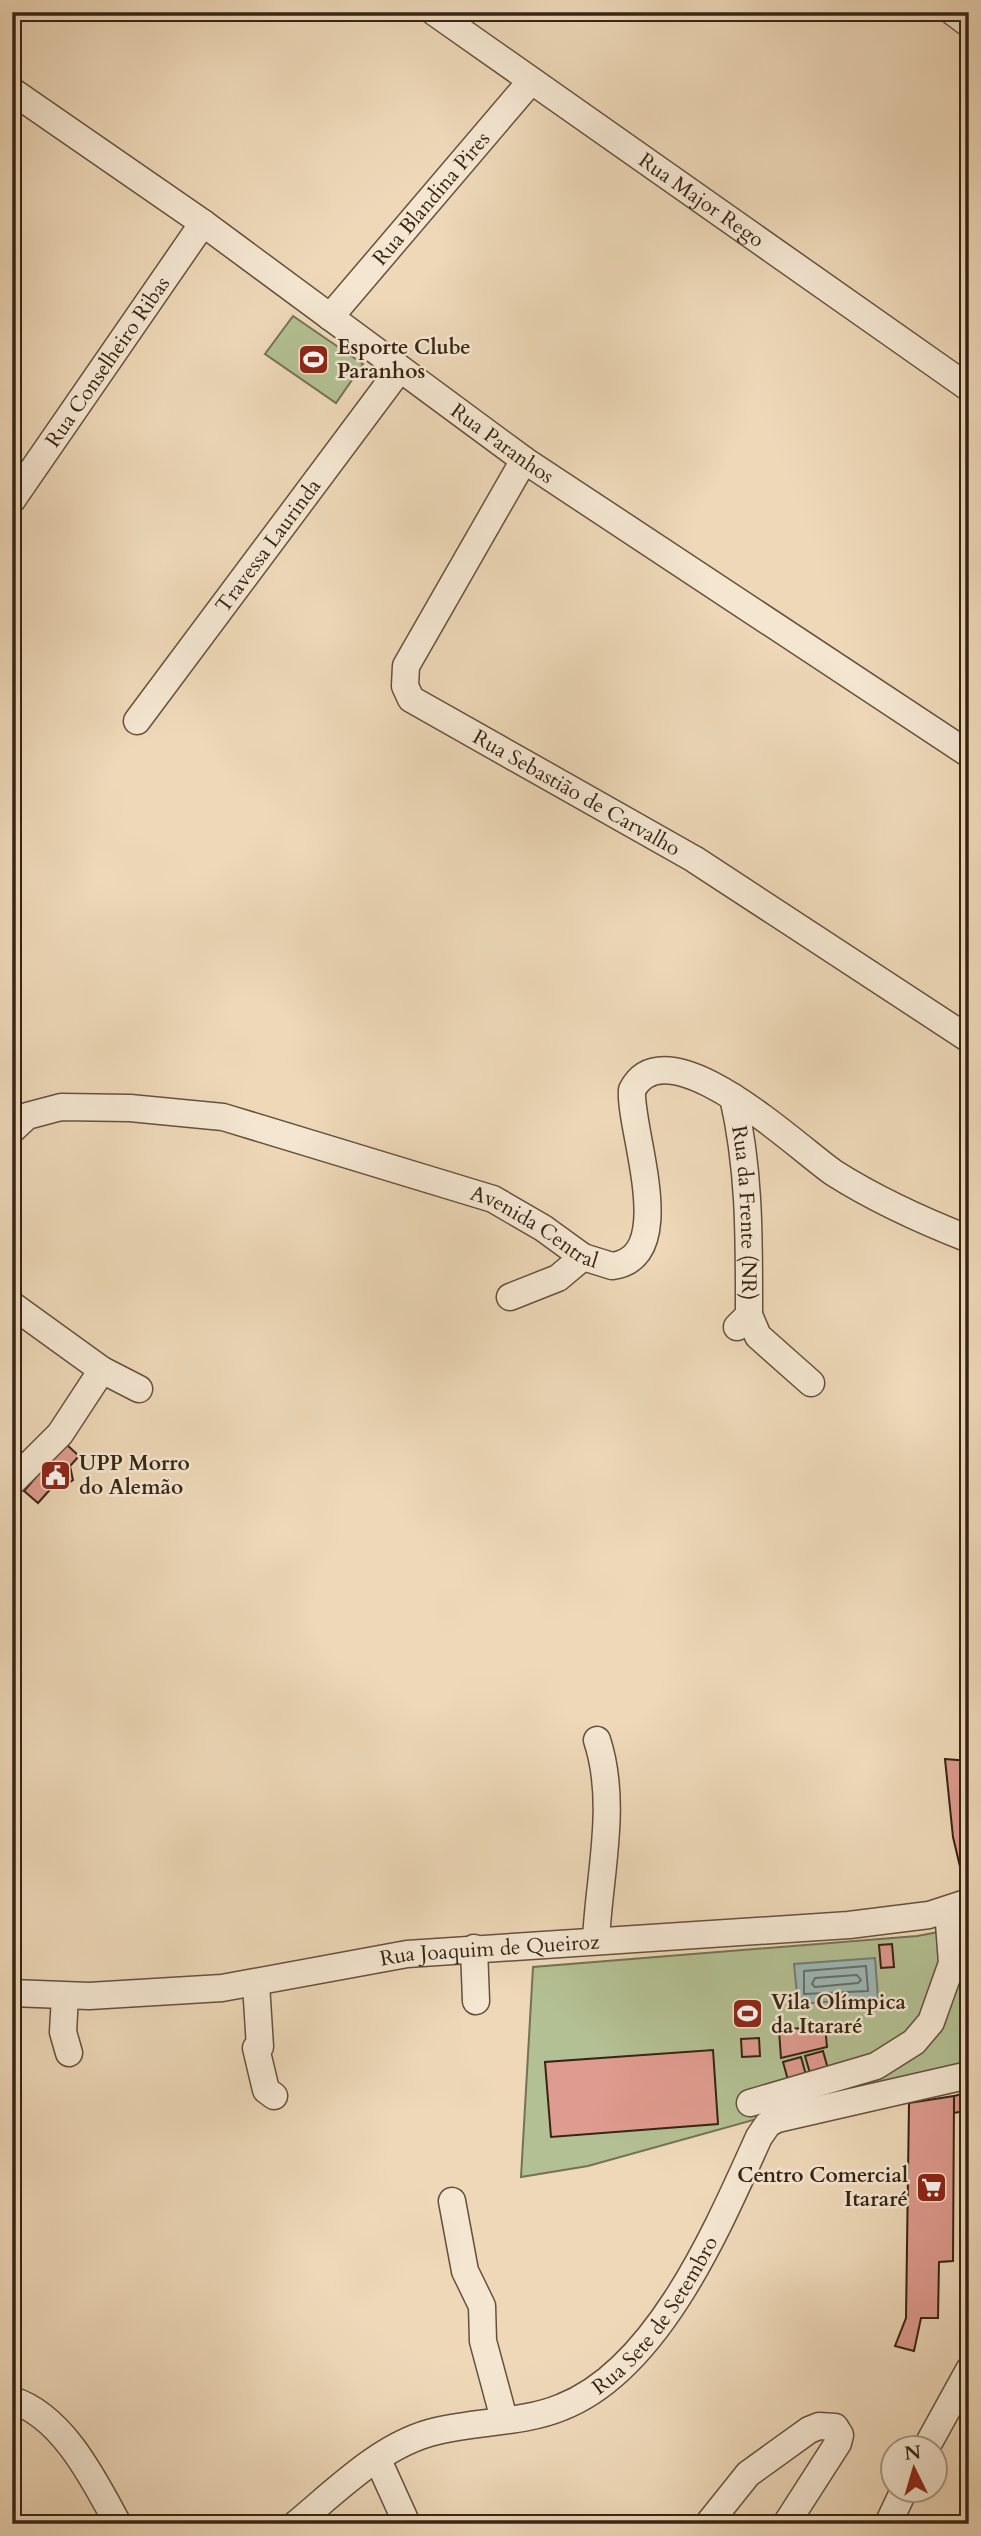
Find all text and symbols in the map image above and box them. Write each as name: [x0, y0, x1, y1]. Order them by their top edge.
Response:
street label: Rua Blandina Pires: [366, 125, 497, 272]
street label: Rua Major Rego: [633, 146, 770, 254]
street label: Rua Conselheiro Ribas: [38, 270, 177, 453]
place label: Esporte Clube Paranhos: [337, 333, 471, 386]
sports icon: Esporte Clube Paranhos: [297, 342, 331, 376]
street label: Rua Paranhos: [445, 396, 560, 490]
street label: Travessa Laurinda: [208, 473, 328, 618]
street label: Rua Sebastião de Carvalho: [468, 722, 686, 863]
street label: Rua da Frente (NR): [725, 1123, 764, 1300]
street label: Avenida Central: [467, 1178, 602, 1275]
place label: UPP Morro do Alemão: [79, 1449, 190, 1502]
public building icon: UPP Morro do Alemão: [39, 1458, 73, 1492]
street label: Rua Joaquim de Queiroz: [377, 1927, 601, 1973]
place label: Vila Olímpica da Itararé: [771, 1988, 907, 2041]
sports icon: Vila Olímpica da Itararé: [731, 1997, 765, 2031]
place label: Centro Comercial Itararé: [737, 2161, 908, 2214]
supermarket icon: Centro Comercial Itararé: [914, 2170, 948, 2204]
street label: Rua Sete de Setembro: [586, 2231, 725, 2401]
north arrow: [880, 2434, 950, 2504]
text: N: [903, 2439, 922, 2467]

